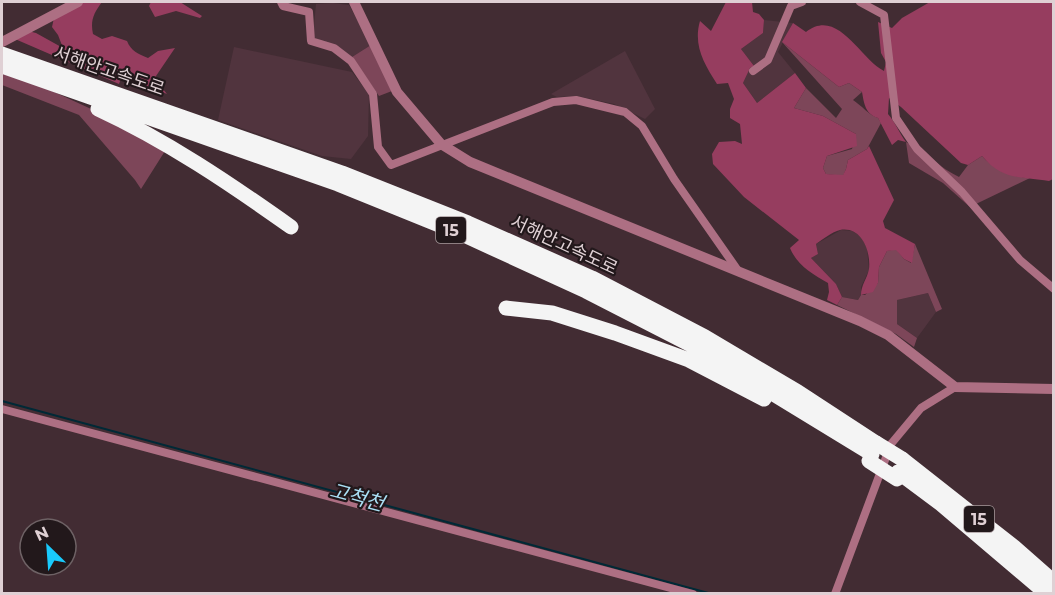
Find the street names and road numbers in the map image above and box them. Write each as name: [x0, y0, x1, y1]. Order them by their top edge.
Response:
street label: 서해안고속도로: [51, 42, 167, 100]
street label: 서해안고속도로: [507, 211, 621, 279]
road number: 15: [436, 217, 466, 243]
road number: 15: [964, 506, 994, 532]

